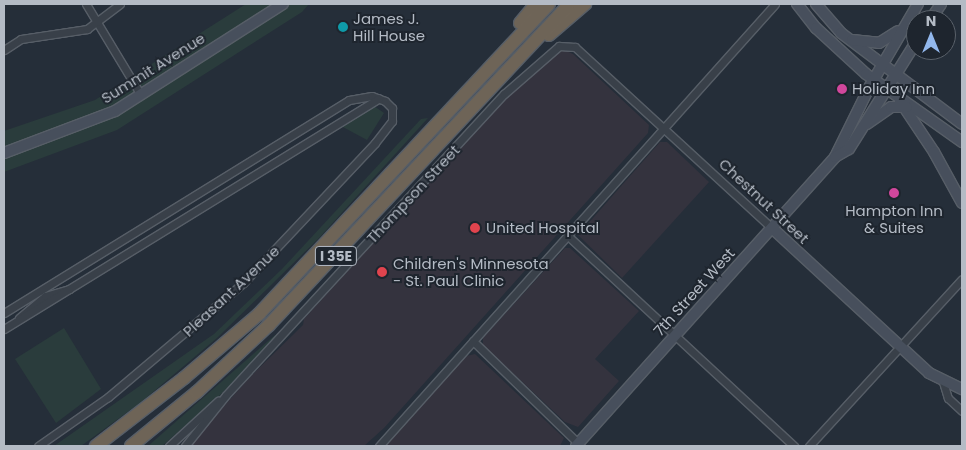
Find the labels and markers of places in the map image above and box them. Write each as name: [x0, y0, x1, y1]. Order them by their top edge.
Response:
place label: James J. Hill House: [353, 9, 425, 44]
marker: James J. Hill House: [337, 21, 349, 33]
place label: Holiday Inn: [852, 80, 935, 98]
marker: Holiday Inn: [836, 83, 848, 95]
marker: Hampton Inn & Suites: [888, 187, 900, 199]
place label: Hampton Inn & Suites: [845, 201, 943, 236]
place label: United Hospital: [486, 219, 599, 237]
marker: United Hospital: [468, 221, 482, 235]
place label: Children's Minnesota - St. Paul Clinic: [393, 254, 549, 289]
marker: Children's Minnesota - St. Paul Clinic: [375, 265, 389, 279]

